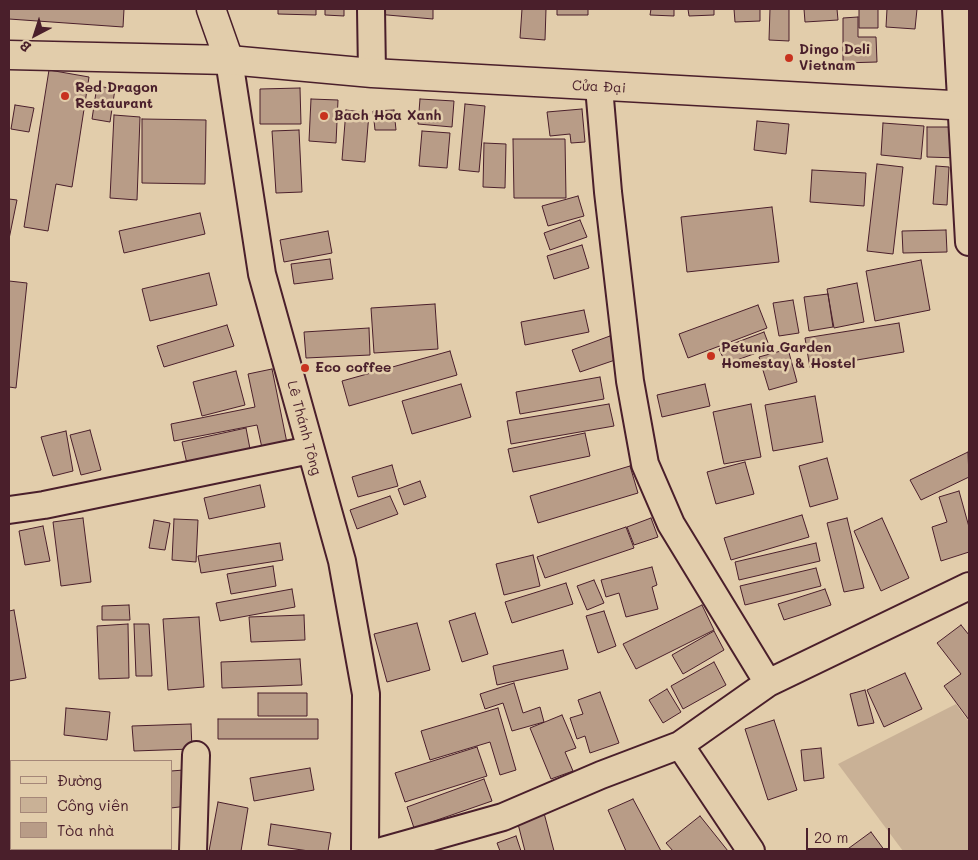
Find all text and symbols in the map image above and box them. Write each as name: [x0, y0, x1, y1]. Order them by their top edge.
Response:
north arrow: [10, 10, 60, 60]
text: B: [15, 37, 35, 57]
place label: Dingo Deli Vietnam: [799, 42, 871, 74]
marker: Dingo Deli Vietnam: [783, 52, 795, 64]
street label: Cửa Đại: [572, 77, 626, 97]
place label: Red Dragon Restaurant: [75, 80, 158, 112]
marker: Red Dragon Restaurant: [59, 90, 71, 102]
place label: Bach Hoa Xanh: [334, 108, 441, 124]
marker: Bach Hoa Xanh: [318, 110, 330, 122]
place label: Petunia Garden Homestay & Hostel: [721, 340, 855, 372]
marker: Petunia Garden Homestay & Hostel: [705, 350, 717, 362]
place label: Eco coffee: [315, 360, 391, 376]
marker: Eco coffee: [299, 362, 311, 374]
street label: Lê Thánh Tông: [283, 379, 325, 477]
legend: [10, 760, 172, 850]
text: Đường: [57, 770, 102, 790]
text: Công viên: [57, 795, 129, 815]
scale bar: [808, 818, 892, 850]
text: Tòa nhà: [57, 820, 115, 840]
text: 20 m: [814, 827, 848, 847]

